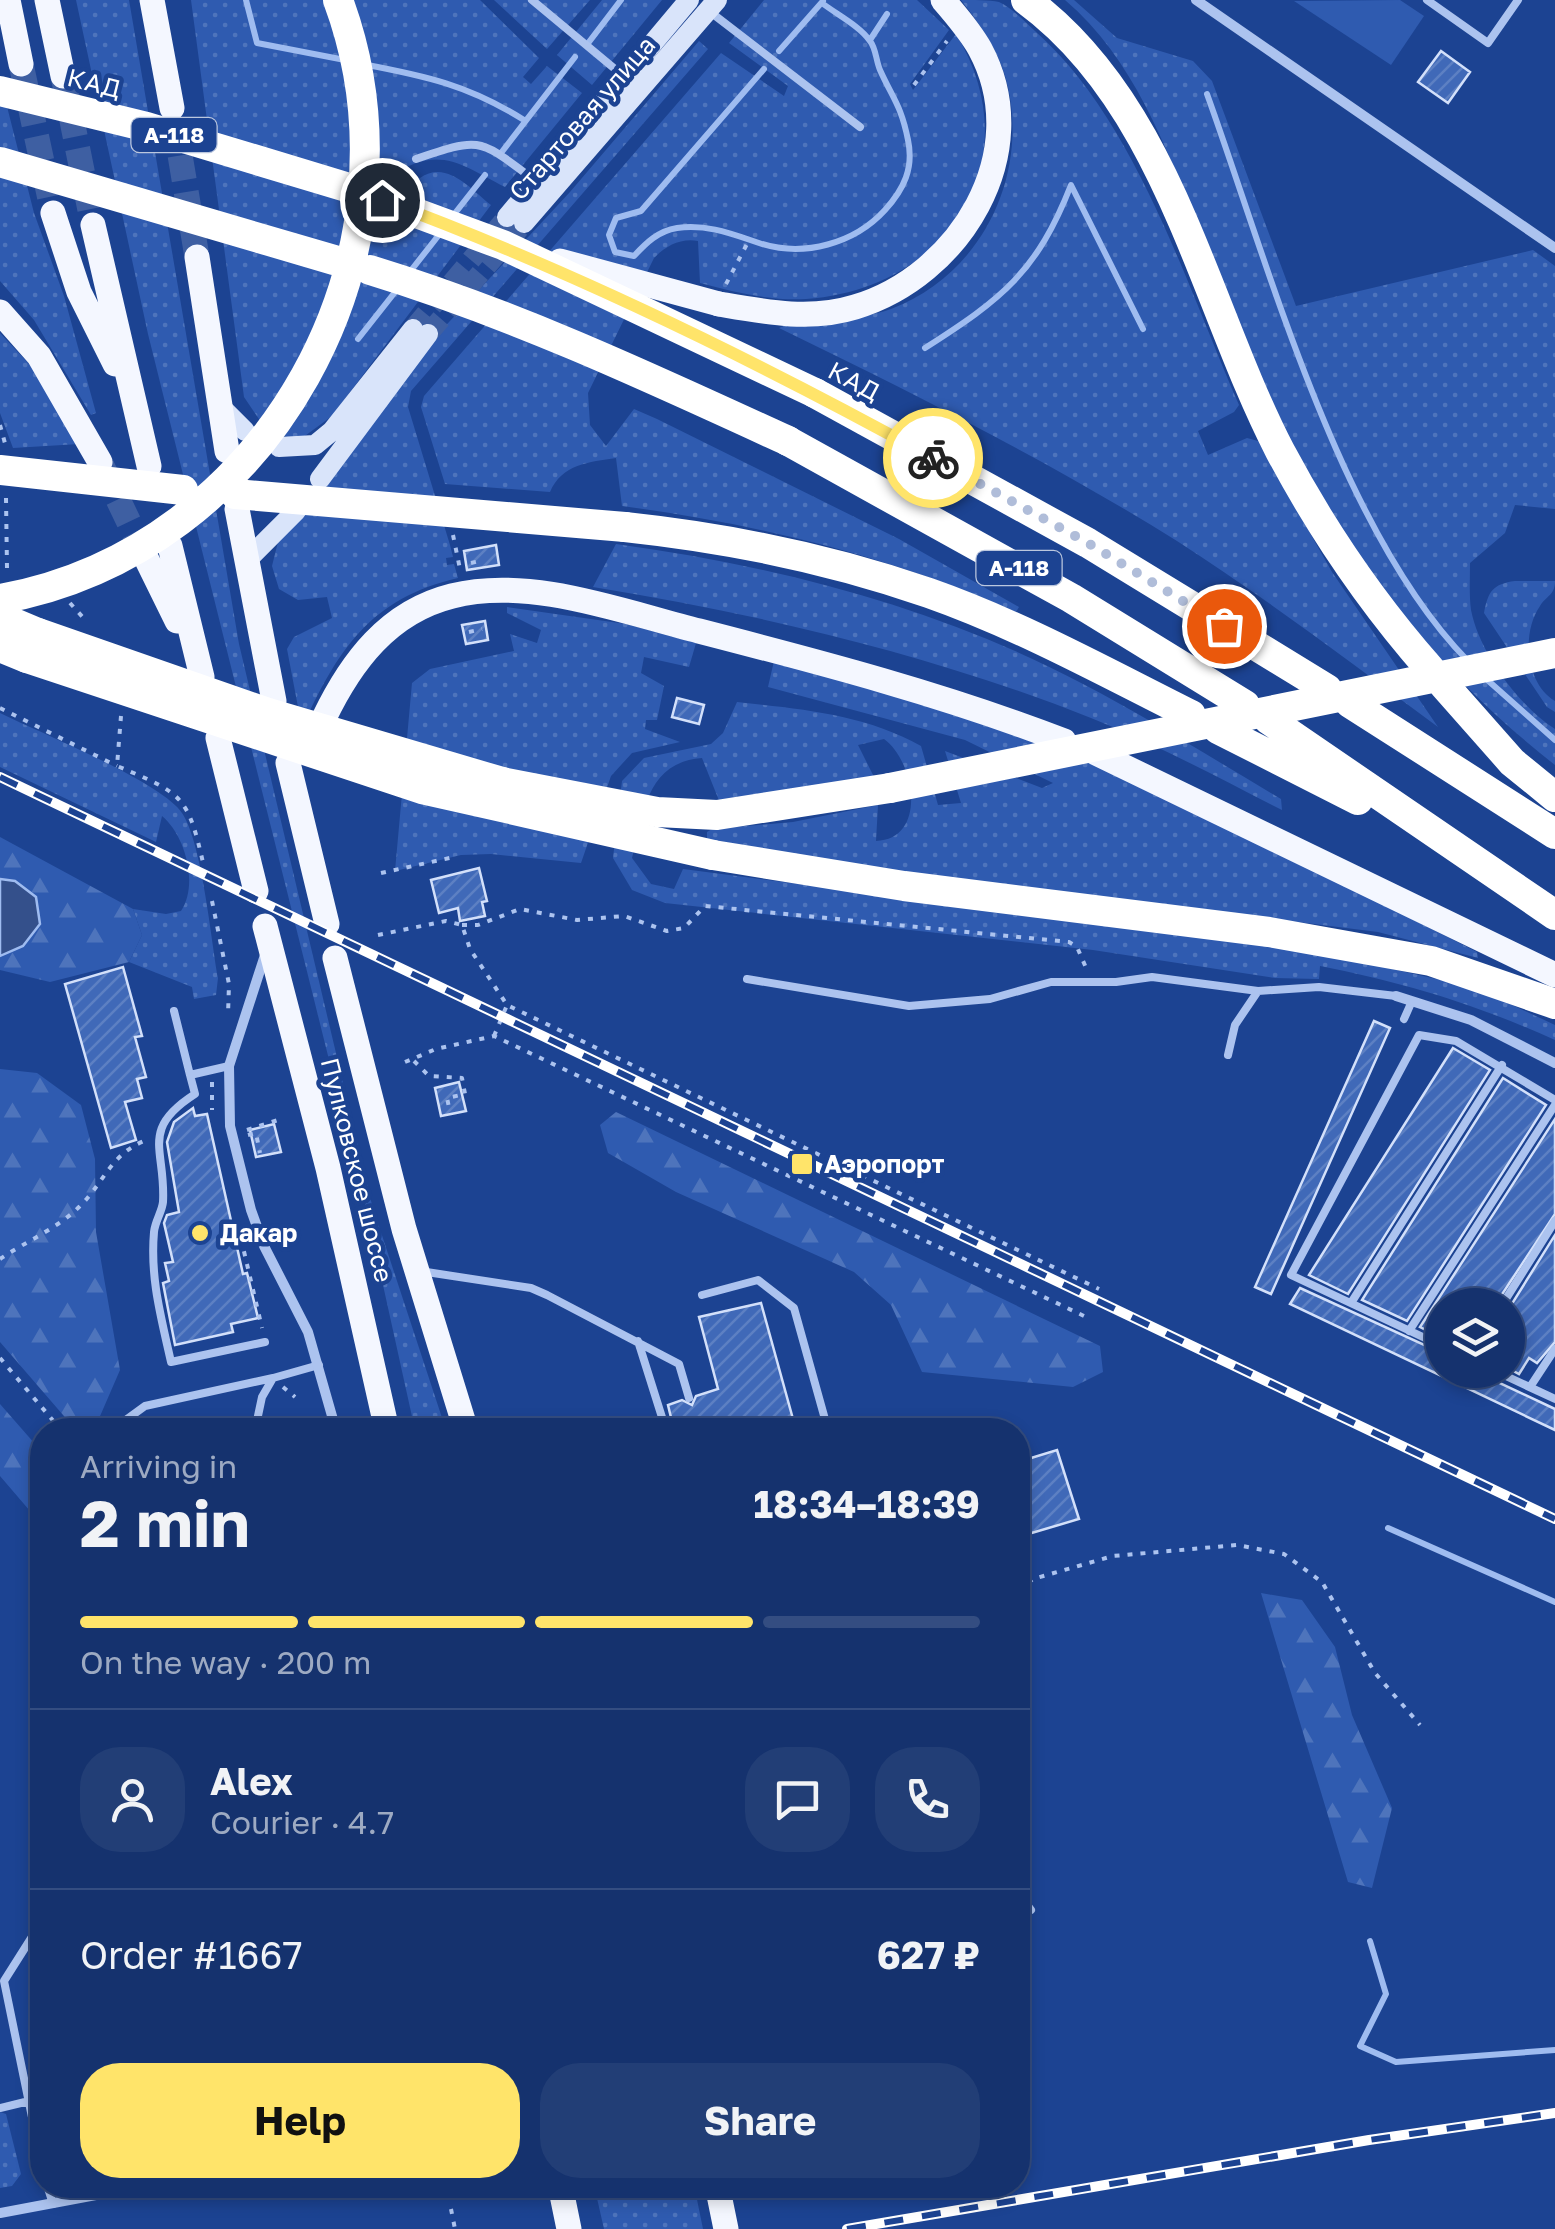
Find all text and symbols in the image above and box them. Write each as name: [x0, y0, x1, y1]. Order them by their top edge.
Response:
street label: Стартовая улица: [502, 29, 661, 206]
street label: КАД: [64, 61, 124, 104]
road number: А-118: [132, 118, 216, 152]
pin: [340, 158, 425, 243]
icon: home: [355, 173, 410, 228]
street label: КАД: [823, 354, 885, 407]
courier: [883, 408, 983, 508]
icon: bike: [906, 431, 961, 486]
road number: А-118: [976, 551, 1062, 585]
pin: [1182, 584, 1267, 669]
icon: bag: [1197, 599, 1252, 654]
street label: Пулковское шоссе: [315, 1054, 400, 1285]
place label: Аэропорт: [824, 1148, 944, 1179]
marker: Аэропорт: [789, 1151, 815, 1177]
place label: Дакар: [220, 1217, 297, 1248]
marker: Дакар: [189, 1222, 211, 1244]
map controls: [1425, 1288, 1525, 1388]
button: layers: [1425, 1288, 1525, 1388]
text: Arriving in: [80, 1447, 237, 1485]
text: 18:34–18:39: [754, 1481, 980, 1526]
text: 2 min: [80, 1483, 250, 1561]
text: On the way · 200 m: [80, 1643, 371, 1681]
button: person: [80, 1747, 185, 1852]
button: chat: [745, 1747, 850, 1852]
button: phone: [875, 1747, 980, 1852]
text: Alex: [210, 1758, 293, 1803]
text: Courier · 4.7: [210, 1803, 394, 1841]
text: Order #1667: [80, 1932, 303, 1977]
text: 627 ₽: [877, 1932, 980, 1977]
button: Help: [80, 2063, 520, 2178]
button: Share: [540, 2063, 980, 2178]

